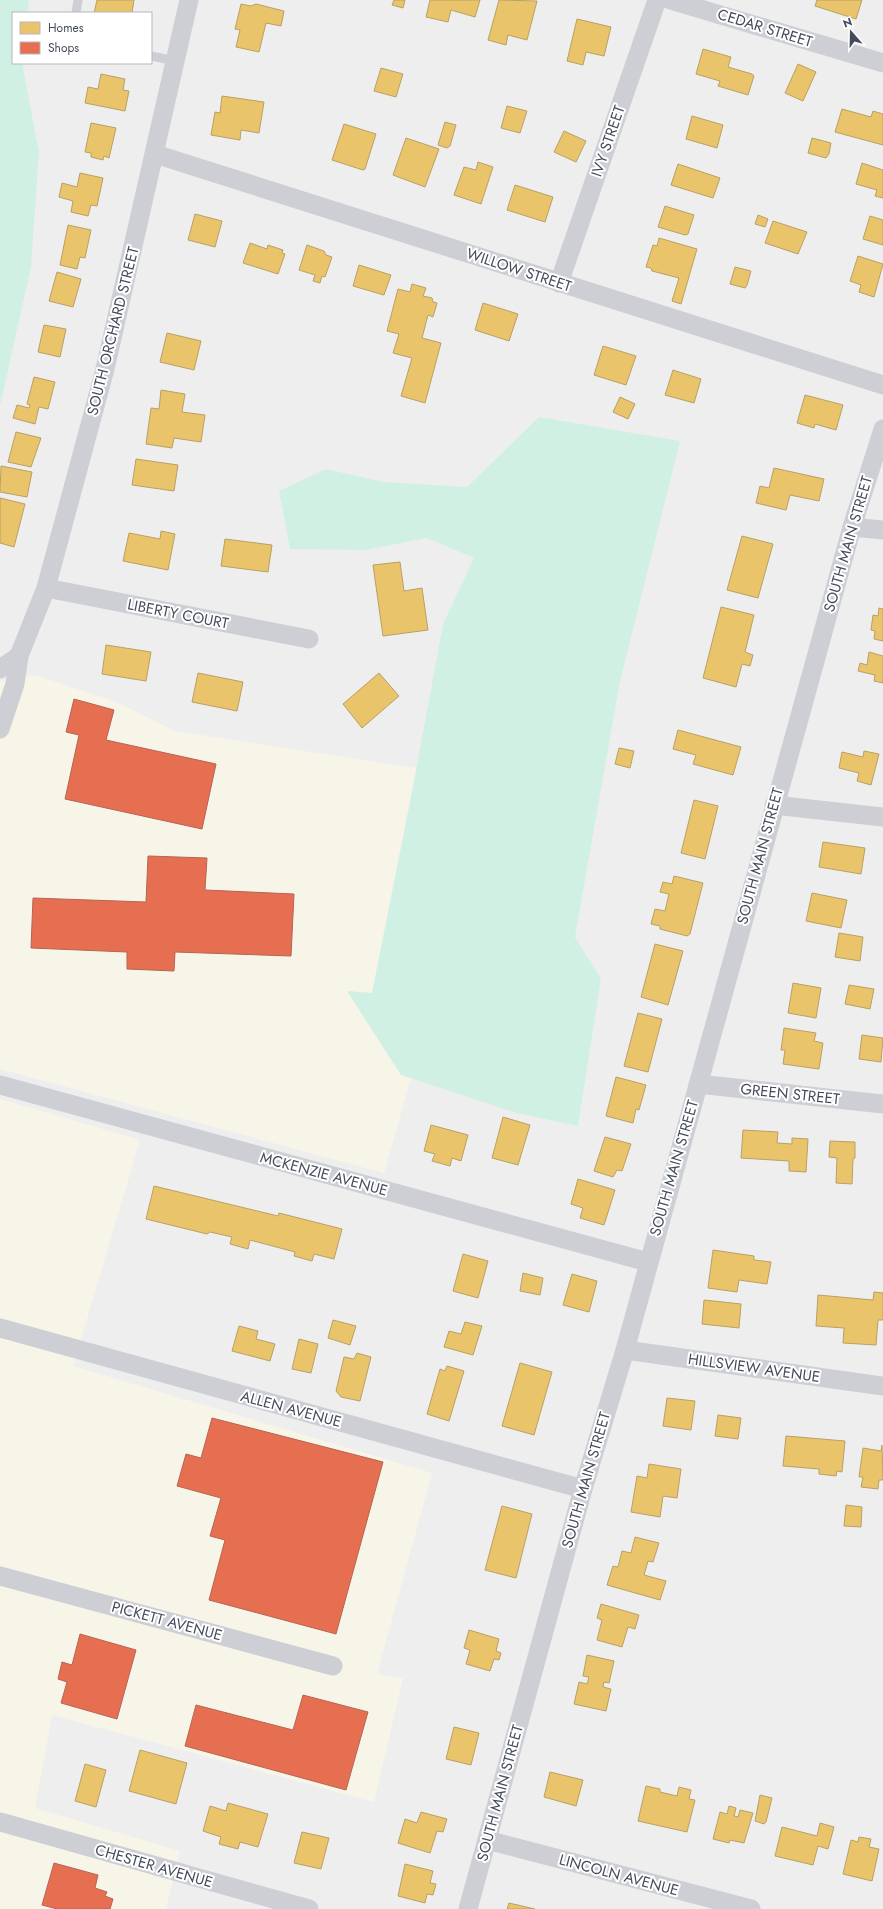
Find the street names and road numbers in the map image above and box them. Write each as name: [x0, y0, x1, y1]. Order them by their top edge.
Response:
street label: CEDAR STREET: [715, 3, 815, 53]
street label: IVY STREET: [586, 102, 630, 180]
street label: WILLOW STREET: [464, 243, 574, 297]
street label: SOUTH ORCHARD STREET: [81, 244, 145, 418]
street label: SOUTH MAIN STREET: [818, 473, 878, 615]
street label: LIBERTY COURT: [126, 593, 231, 635]
street label: SOUTH MAIN STREET: [731, 785, 789, 927]
street label: GREEN STREET: [739, 1078, 841, 1110]
street label: SOUTH MAIN STREET: [644, 1097, 704, 1239]
street label: MCKENZIE AVENUE: [258, 1146, 390, 1202]
street label: HILLSVIEW AVENUE: [687, 1348, 821, 1388]
street label: ALLEN AVENUE: [238, 1385, 344, 1433]
street label: SOUTH MAIN STREET: [556, 1409, 616, 1551]
street label: PICKETT AVENUE: [109, 1596, 225, 1646]
street label: SOUTH MAIN STREET: [471, 1722, 529, 1864]
street label: CHESTER AVENUE: [93, 1839, 215, 1893]
street label: LINCOLN AVENUE: [557, 1848, 681, 1902]

